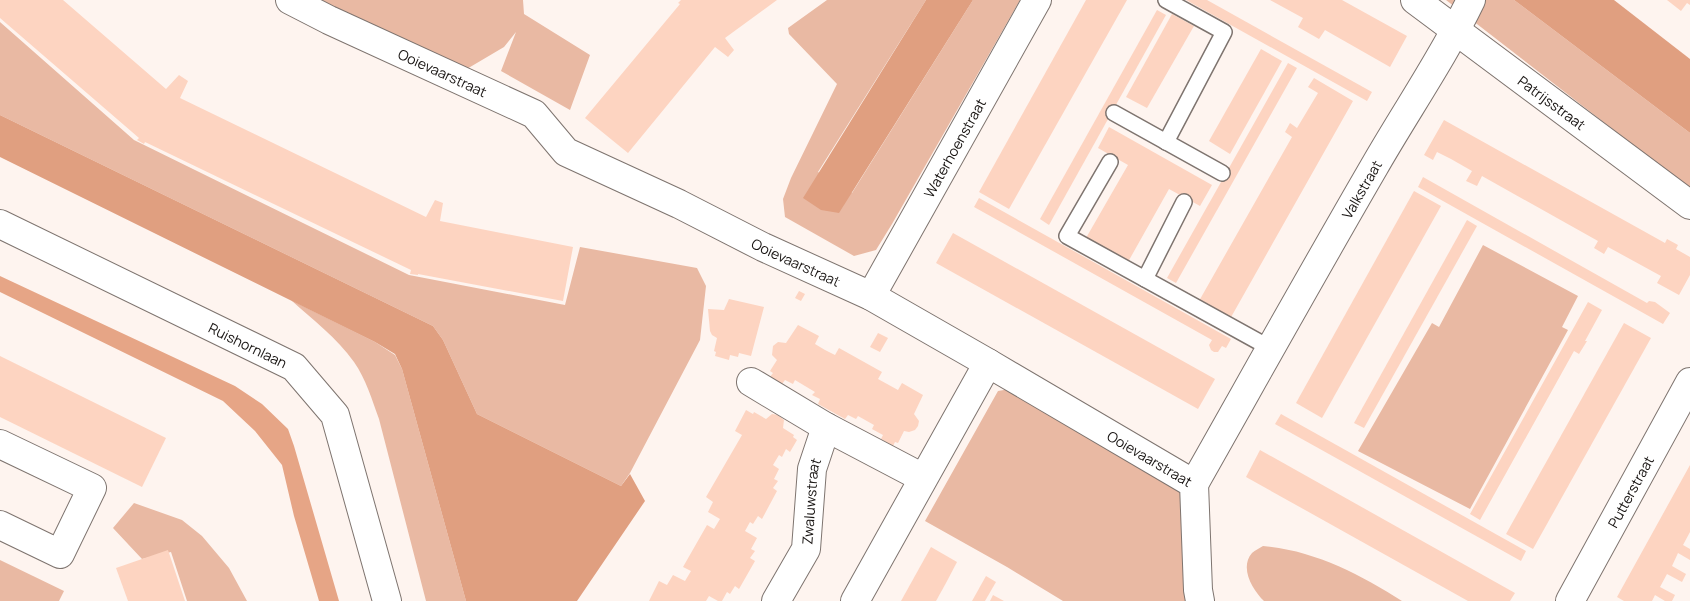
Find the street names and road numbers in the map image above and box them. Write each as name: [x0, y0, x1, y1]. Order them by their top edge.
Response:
street label: Ooievaarstraat: [395, 44, 491, 101]
street label: Patrijsstraat: [1514, 71, 1590, 134]
street label: Waterhoenstraat: [919, 94, 990, 201]
street label: Valkstraat: [1337, 156, 1386, 222]
street label: Ooievaarstraat: [748, 233, 844, 291]
street label: Ruishornlaan: [206, 318, 291, 372]
street label: Ooievaarstraat: [1104, 426, 1196, 491]
street label: Putterstraat: [1603, 452, 1658, 531]
street label: Zwaluwstraat: [797, 455, 825, 545]

